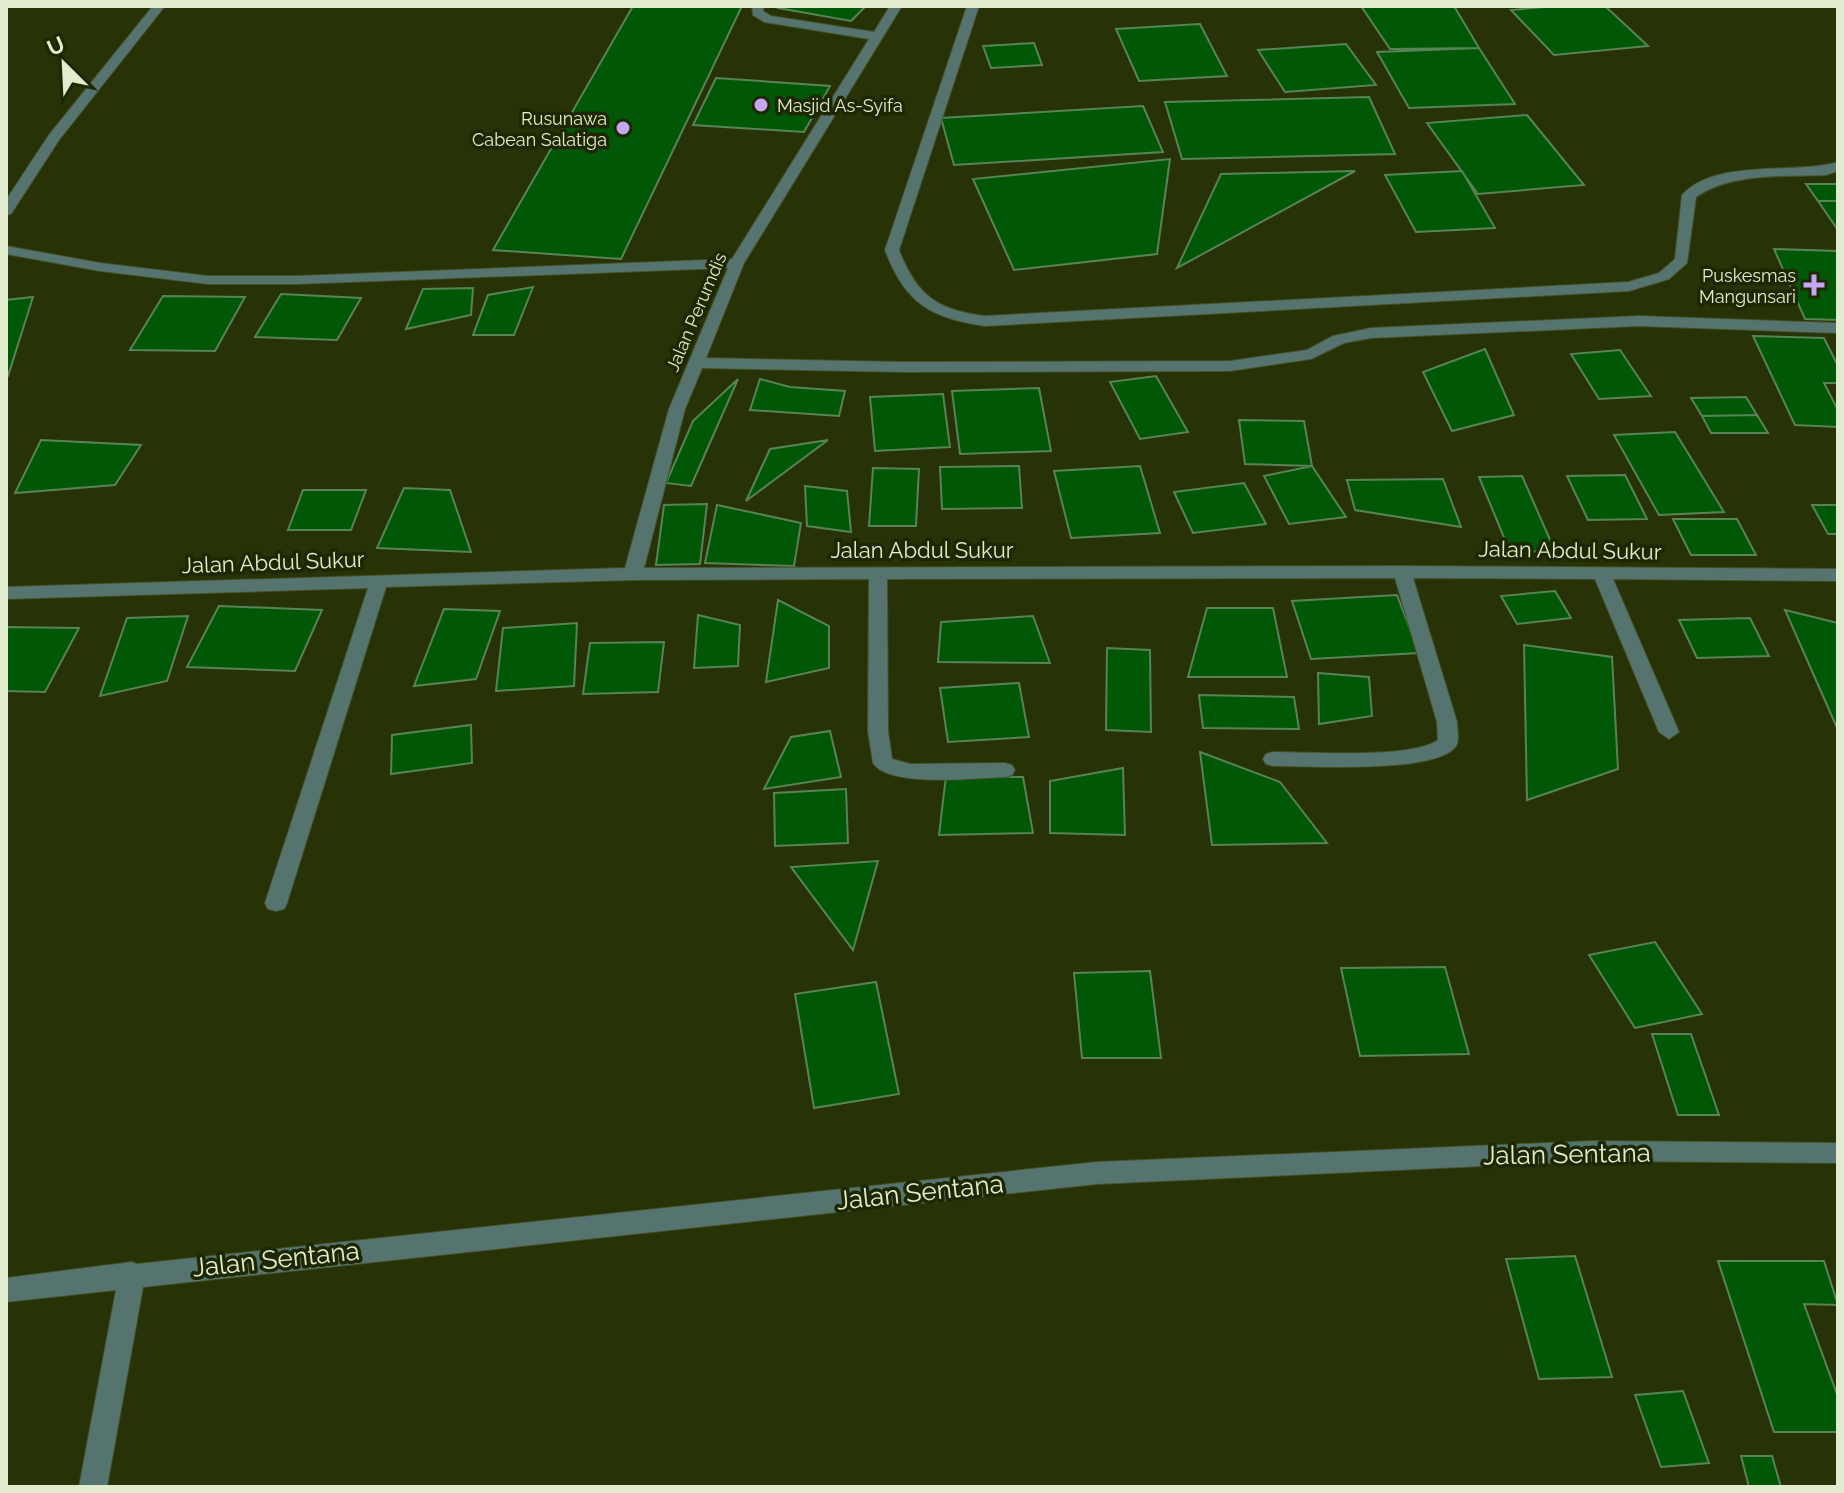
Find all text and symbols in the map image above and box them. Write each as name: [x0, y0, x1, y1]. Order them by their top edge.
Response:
north arrow: [24, 24, 104, 104]
text: U: [43, 30, 69, 61]
place label: Masjid As-Syifa: [777, 95, 903, 116]
marker: Masjid As-Syifa: [752, 96, 770, 114]
place label: Rusunawa Cabean Salatiga: [472, 108, 607, 150]
marker: Rusunawa Cabean Salatiga: [614, 119, 632, 137]
street label: Jalan Perumdis: [662, 249, 731, 375]
place label: Puskesmas Mangunsari: [1699, 265, 1796, 307]
marker: Puskesmas Mangunsari: [1803, 274, 1825, 296]
street label: Jalan Abdul Sukur: [1478, 535, 1662, 565]
street label: Jalan Abdul Sukur: [830, 537, 1014, 563]
street label: Jalan Abdul Sukur: [181, 546, 365, 578]
street label: Jalan Sentana: [1483, 1138, 1651, 1170]
street label: Jalan Sentana: [835, 1168, 1005, 1216]
street label: Jalan Sentana: [191, 1235, 361, 1283]

